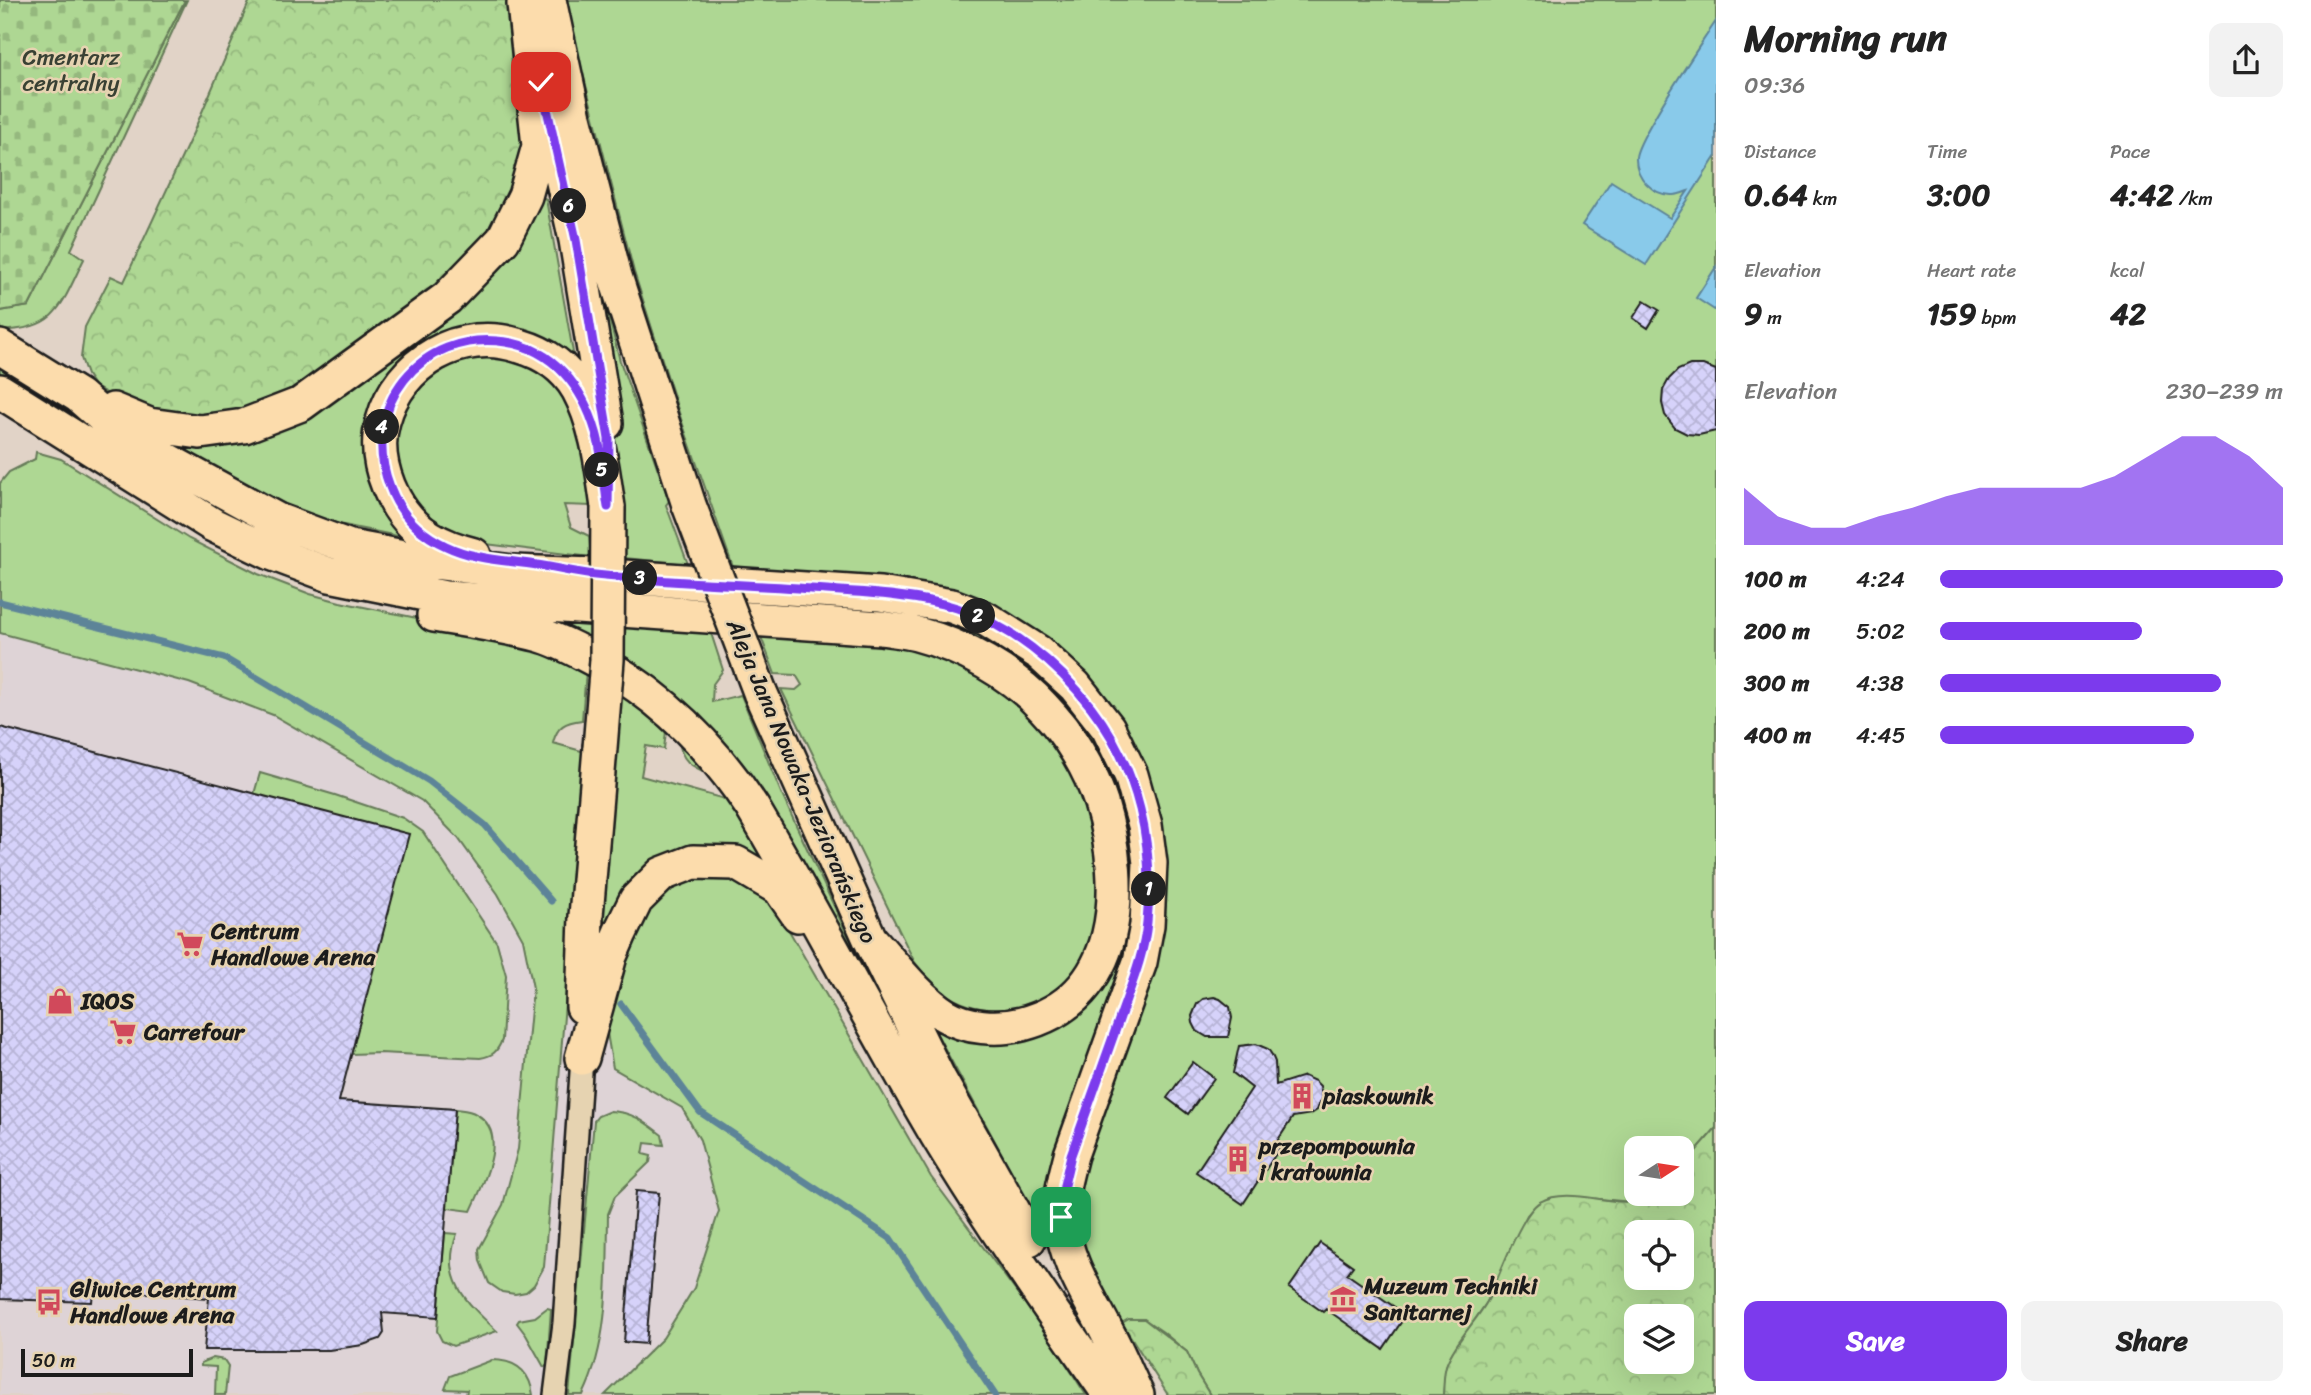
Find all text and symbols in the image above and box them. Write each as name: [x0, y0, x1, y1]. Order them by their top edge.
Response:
text: Morning run: [1744, 5, 1947, 72]
button: share: [2209, 23, 2283, 97]
park label: Cmentarz centralny: [22, 37, 121, 104]
pin: [511, 52, 571, 112]
icon: check: [522, 63, 560, 101]
text: 09:36: [1744, 65, 1805, 106]
text: Distance: [1744, 135, 1816, 168]
text: Time: [1927, 135, 1967, 168]
text: Pace: [2110, 135, 2150, 168]
text: 0.64: [1744, 168, 1808, 222]
text: 3:00: [1927, 168, 1990, 222]
text: 4:42: [2110, 168, 2174, 222]
text: km: [1808, 182, 1837, 215]
text: /km: [2174, 182, 2213, 215]
pin: 6: [552, 188, 586, 224]
text: 6: [563, 189, 574, 222]
text: Elevation: [1744, 254, 1821, 287]
text: Heart rate: [1927, 254, 2016, 287]
text: kcal: [2110, 254, 2145, 287]
text: 9: [1744, 287, 1762, 341]
text: 159: [1927, 287, 1977, 341]
text: 42: [2110, 287, 2146, 341]
text: m: [1762, 301, 1782, 334]
text: bpm: [1977, 301, 2017, 334]
text: Elevation: [1744, 371, 1837, 412]
text: 230–239 m: [2166, 371, 2283, 412]
pin: 4: [364, 410, 400, 444]
text: 4: [376, 410, 387, 443]
pin: 5: [584, 452, 620, 488]
text: 5: [596, 453, 607, 486]
text: 100 m: [1744, 559, 1807, 600]
text: 4:24: [1856, 559, 1905, 600]
pin: 3: [622, 560, 658, 596]
text: 3: [634, 561, 645, 594]
pin: 2: [960, 598, 996, 634]
text: 2: [972, 599, 983, 632]
street label: Aleja Jana Nowaka-Jeziorańskiego: [714, 611, 889, 950]
text: 200 m: [1744, 611, 1810, 652]
text: 5:02: [1856, 611, 1905, 652]
text: 300 m: [1744, 663, 1809, 704]
text: 4:38: [1856, 663, 1904, 704]
text: 400 m: [1744, 715, 1811, 756]
text: 4:45: [1856, 715, 1906, 756]
pin: 1: [1132, 872, 1166, 906]
text: 1: [1144, 872, 1153, 905]
place label: Centrum Handlowe Arena: [210, 911, 376, 978]
supermarket icon: Centrum Handlowe Arena: [175, 929, 205, 959]
place label: IQOS: [80, 981, 135, 1022]
shop icon: IQOS: [45, 986, 75, 1016]
place label: Carrefour: [143, 1012, 246, 1053]
supermarket icon: Carrefour: [108, 1017, 138, 1047]
place label: piaskownik: [1321, 1076, 1434, 1117]
building icon: piaskownik: [1287, 1081, 1317, 1111]
place label: przepompownia i kratownia: [1257, 1126, 1416, 1193]
north arrow: [1624, 1136, 1694, 1206]
map controls: [1624, 1136, 1694, 1374]
building icon: przepompownia i kratownia: [1223, 1144, 1253, 1174]
pin: [1031, 1187, 1091, 1247]
icon: arrive: [1042, 1198, 1080, 1236]
button: locate: [1624, 1220, 1694, 1290]
place label: Muzeum Techniki Sanitarnej: [1363, 1266, 1539, 1333]
place label: Gliwice Centrum Handlowe Arena: [69, 1269, 236, 1336]
museum icon: Muzeum Techniki Sanitarnej: [1328, 1284, 1358, 1314]
bus stop icon: Gliwice Centrum Handlowe Arena: [34, 1287, 64, 1317]
button: Save: [1744, 1301, 2007, 1381]
button: Share: [2021, 1301, 2283, 1381]
button: layers: [1624, 1304, 1694, 1374]
text: 50 m: [32, 1344, 75, 1377]
scale bar: [21, 1346, 192, 1378]

